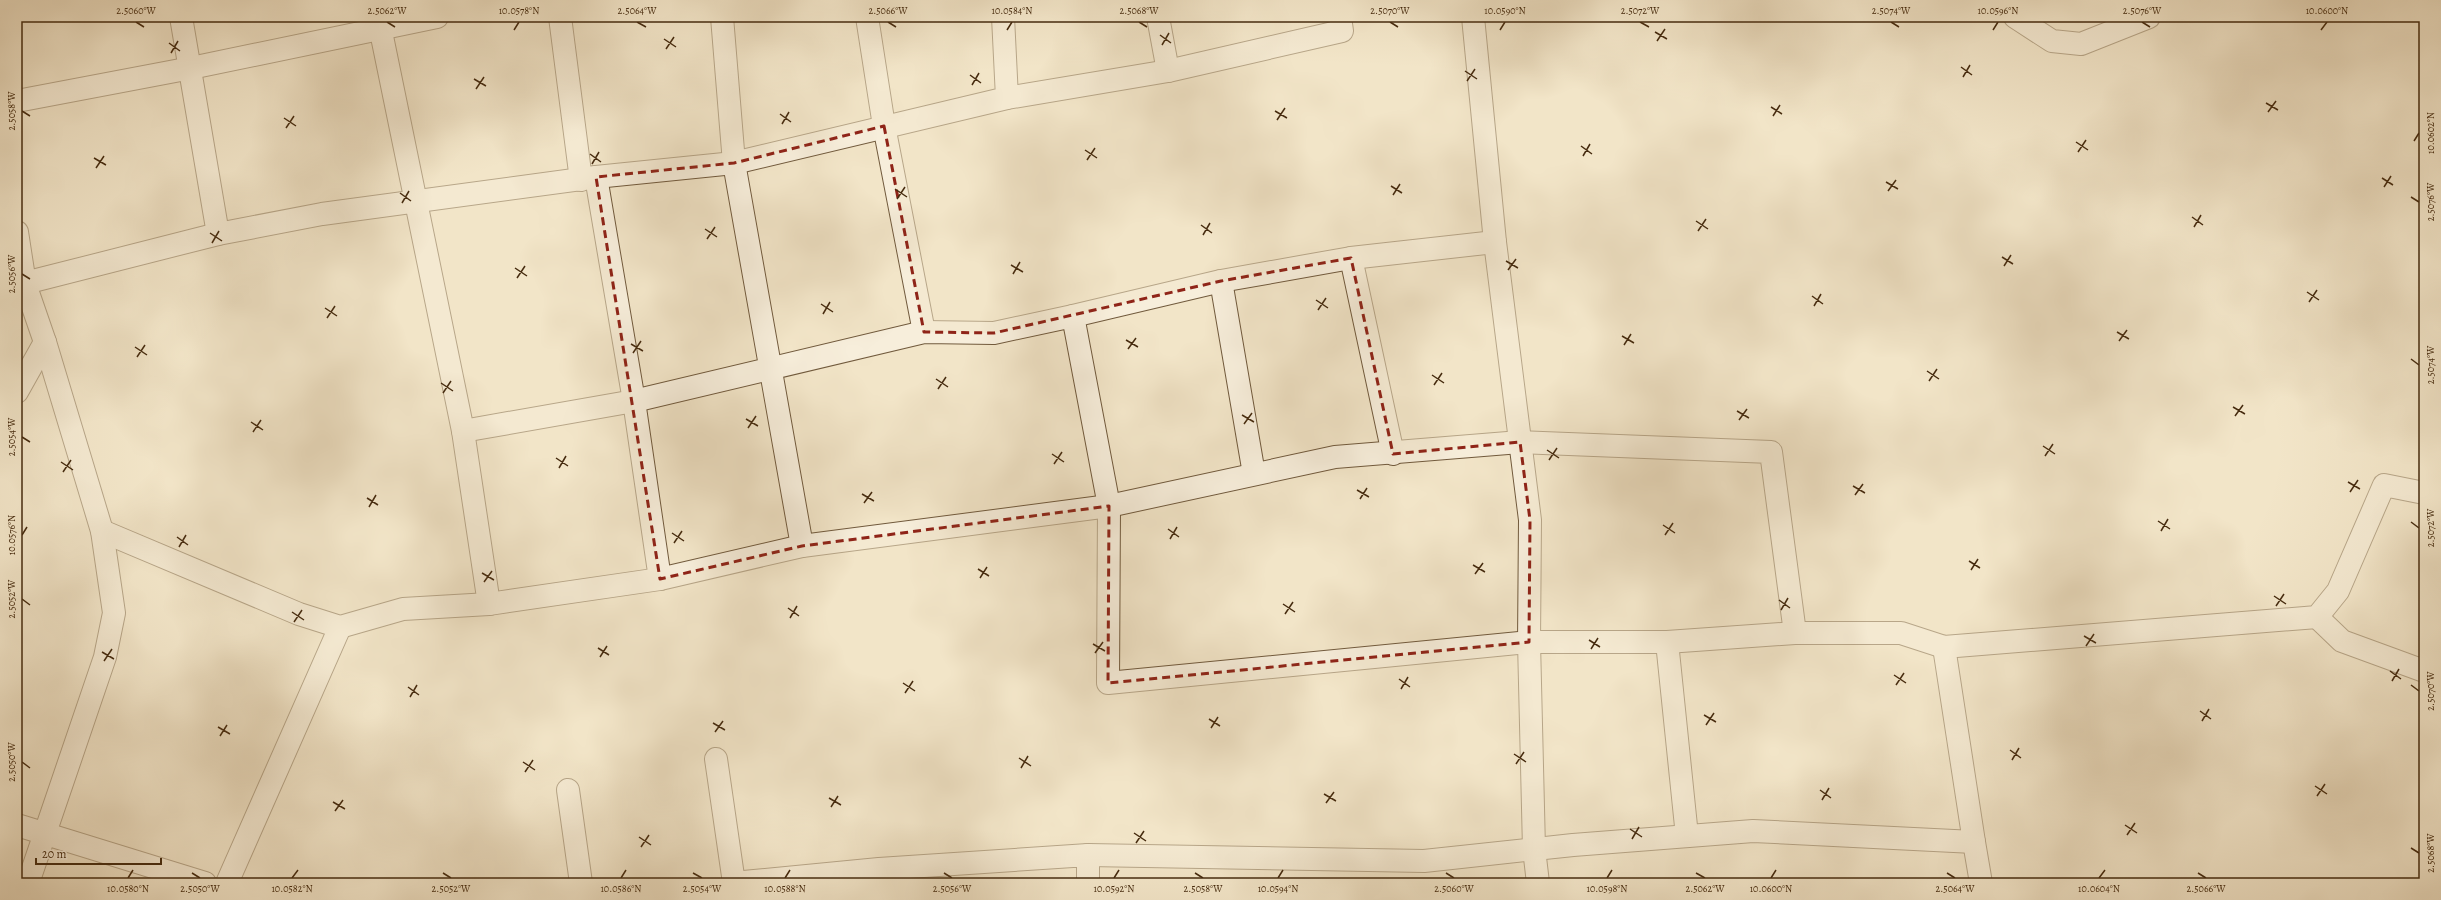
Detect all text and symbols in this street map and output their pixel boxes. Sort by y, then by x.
text: 2.5060°W [116,4,157,17]
text: 2.5062°W [367,4,407,17]
text: 10.0578°N [499,4,539,17]
text: 2.5064°W [618,4,657,17]
text: 2.5066°W [868,4,908,17]
text: 10.0584°N [991,4,1033,17]
text: 2.5068°W [1119,4,1159,17]
text: 2.5070°W [1370,4,1410,17]
text: 10.0590°N [1484,4,1526,17]
text: 2.5072°W [1621,4,1660,17]
text: 2.5074°W [1872,4,1911,17]
text: 10.0596°N [1978,4,2018,17]
text: 2.5076°W [2123,4,2162,17]
text: 10.0600°N [2306,4,2348,17]
text: 2.5058°W [5,91,18,130]
text: 10.0602°N [2424,112,2437,154]
text: 2.5076°W [2424,182,2437,221]
text: 2.5056°W [5,254,18,293]
text: 2.5074°W [2424,345,2437,384]
text: 2.5054°W [5,417,18,456]
text: 2.5072°W [2424,508,2437,547]
text: 10.0576°N [5,515,18,555]
text: 2.5052°W [5,579,18,618]
text: 2.5070°W [2424,671,2437,711]
text: 2.5050°W [5,742,18,782]
text: 2.5068°W [2424,833,2437,873]
scale bar [36,840,161,866]
text: 20 m [42,846,66,862]
text: 10.0580°N [107,882,149,895]
text: 2.5050°W [180,882,220,895]
text: 10.0582°N [271,882,313,895]
text: 2.5052°W [432,882,471,895]
text: 10.0586°N [600,882,642,895]
text: 2.5054°W [683,882,722,895]
text: 10.0588°N [764,882,806,895]
text: 2.5056°W [933,882,972,895]
text: 10.0592°N [1094,882,1134,895]
text: 2.5058°W [1184,882,1223,895]
text: 10.0594°N [1258,882,1298,895]
text: 2.5060°W [1434,882,1475,895]
text: 10.0598°N [1586,882,1628,895]
text: 2.5062°W [1685,882,1725,895]
text: 10.0600°N [1750,882,1792,895]
text: 2.5064°W [1936,882,1975,895]
text: 10.0604°N [2078,882,2120,895]
text: 2.5066°W [2186,882,2226,895]

